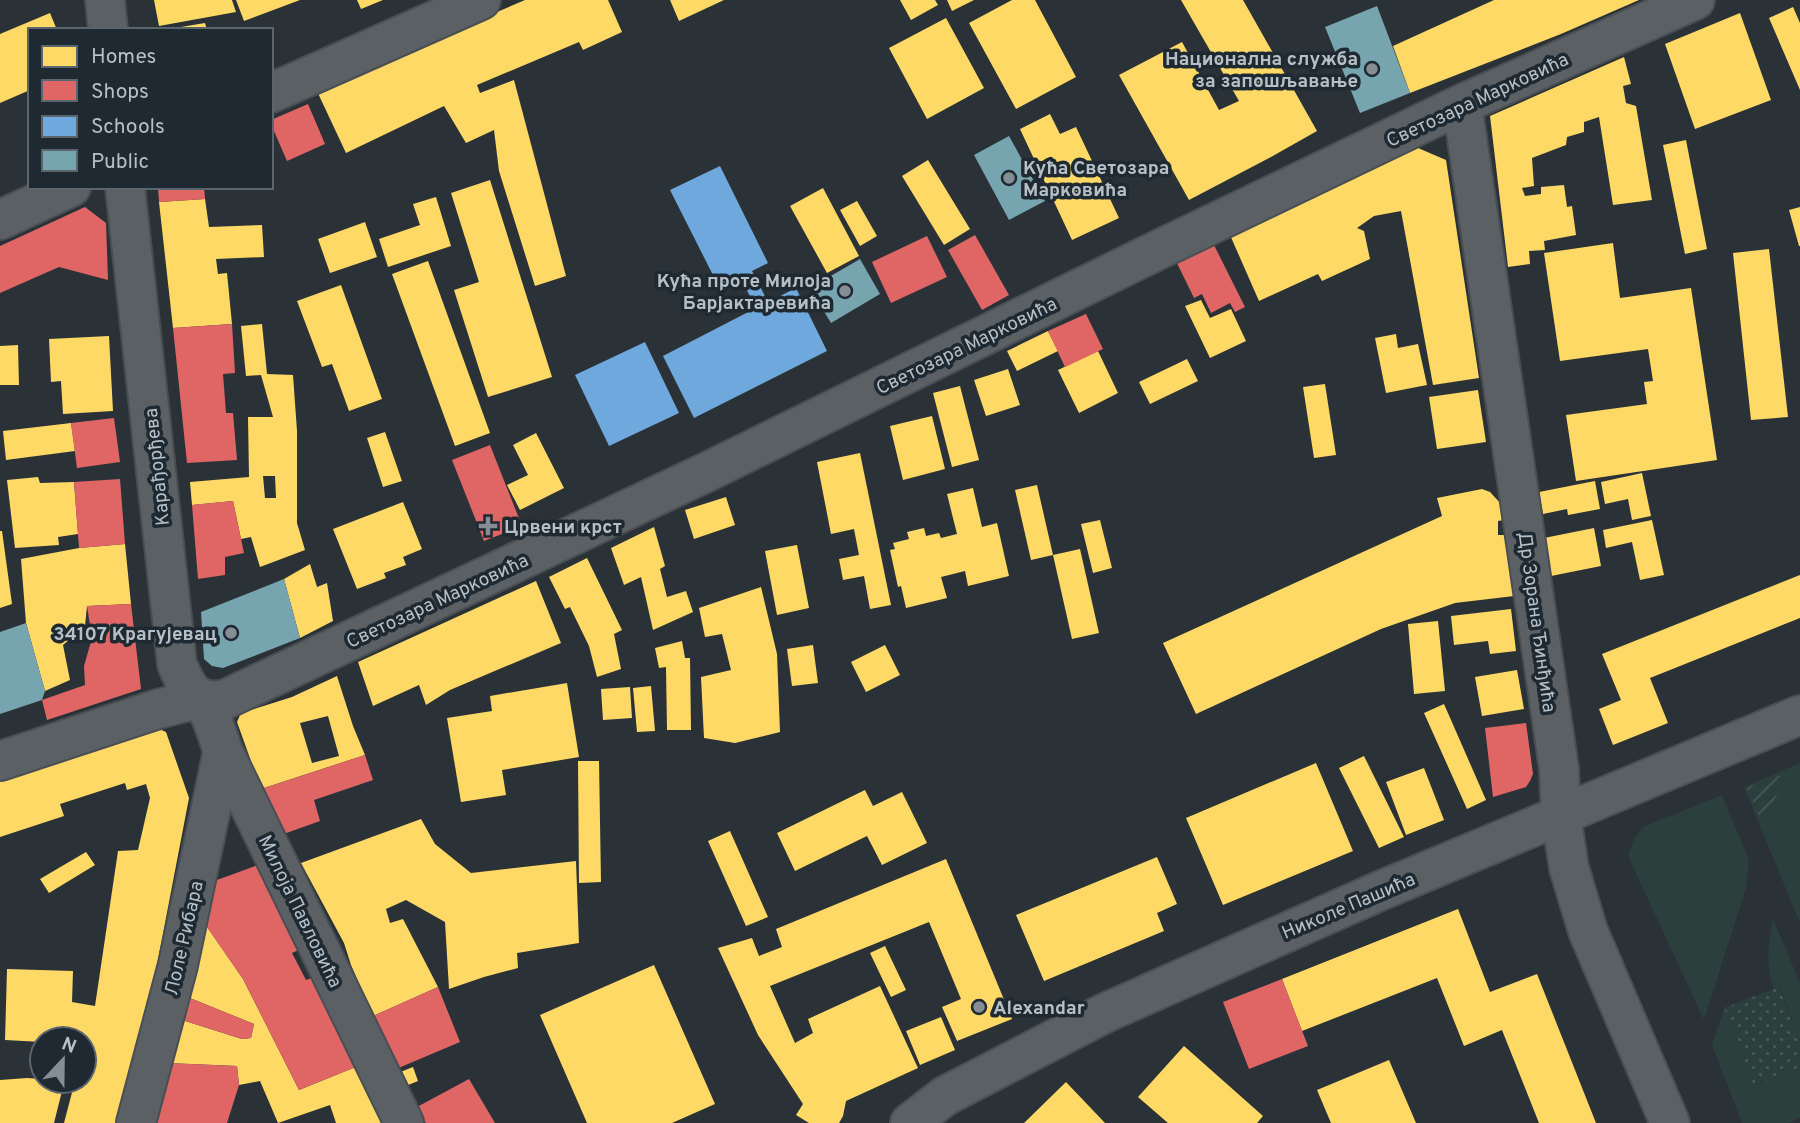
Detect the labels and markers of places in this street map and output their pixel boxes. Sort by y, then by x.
place label: Национална служба за запошљавање [1165,48,1358,94]
marker: Национална служба за запошљавање [1364,61,1380,77]
place label: Кућа Светозара Марковића [1023,157,1169,203]
marker: Кућа Светозара Марковића [1001,170,1017,186]
place label: Кућа проте Милоја Барјактаревића [657,270,831,316]
marker: Кућа проте Милоја Барјактаревића [837,283,853,299]
marker: Црвени крст [478,516,498,536]
place label: Црвени крст [504,516,622,540]
place label: 34107 Крагујевац [53,623,217,647]
marker: 34107 Крагујевац [223,625,239,641]
place label: Alexandar [993,997,1085,1021]
marker: Alexandar [971,999,987,1015]

